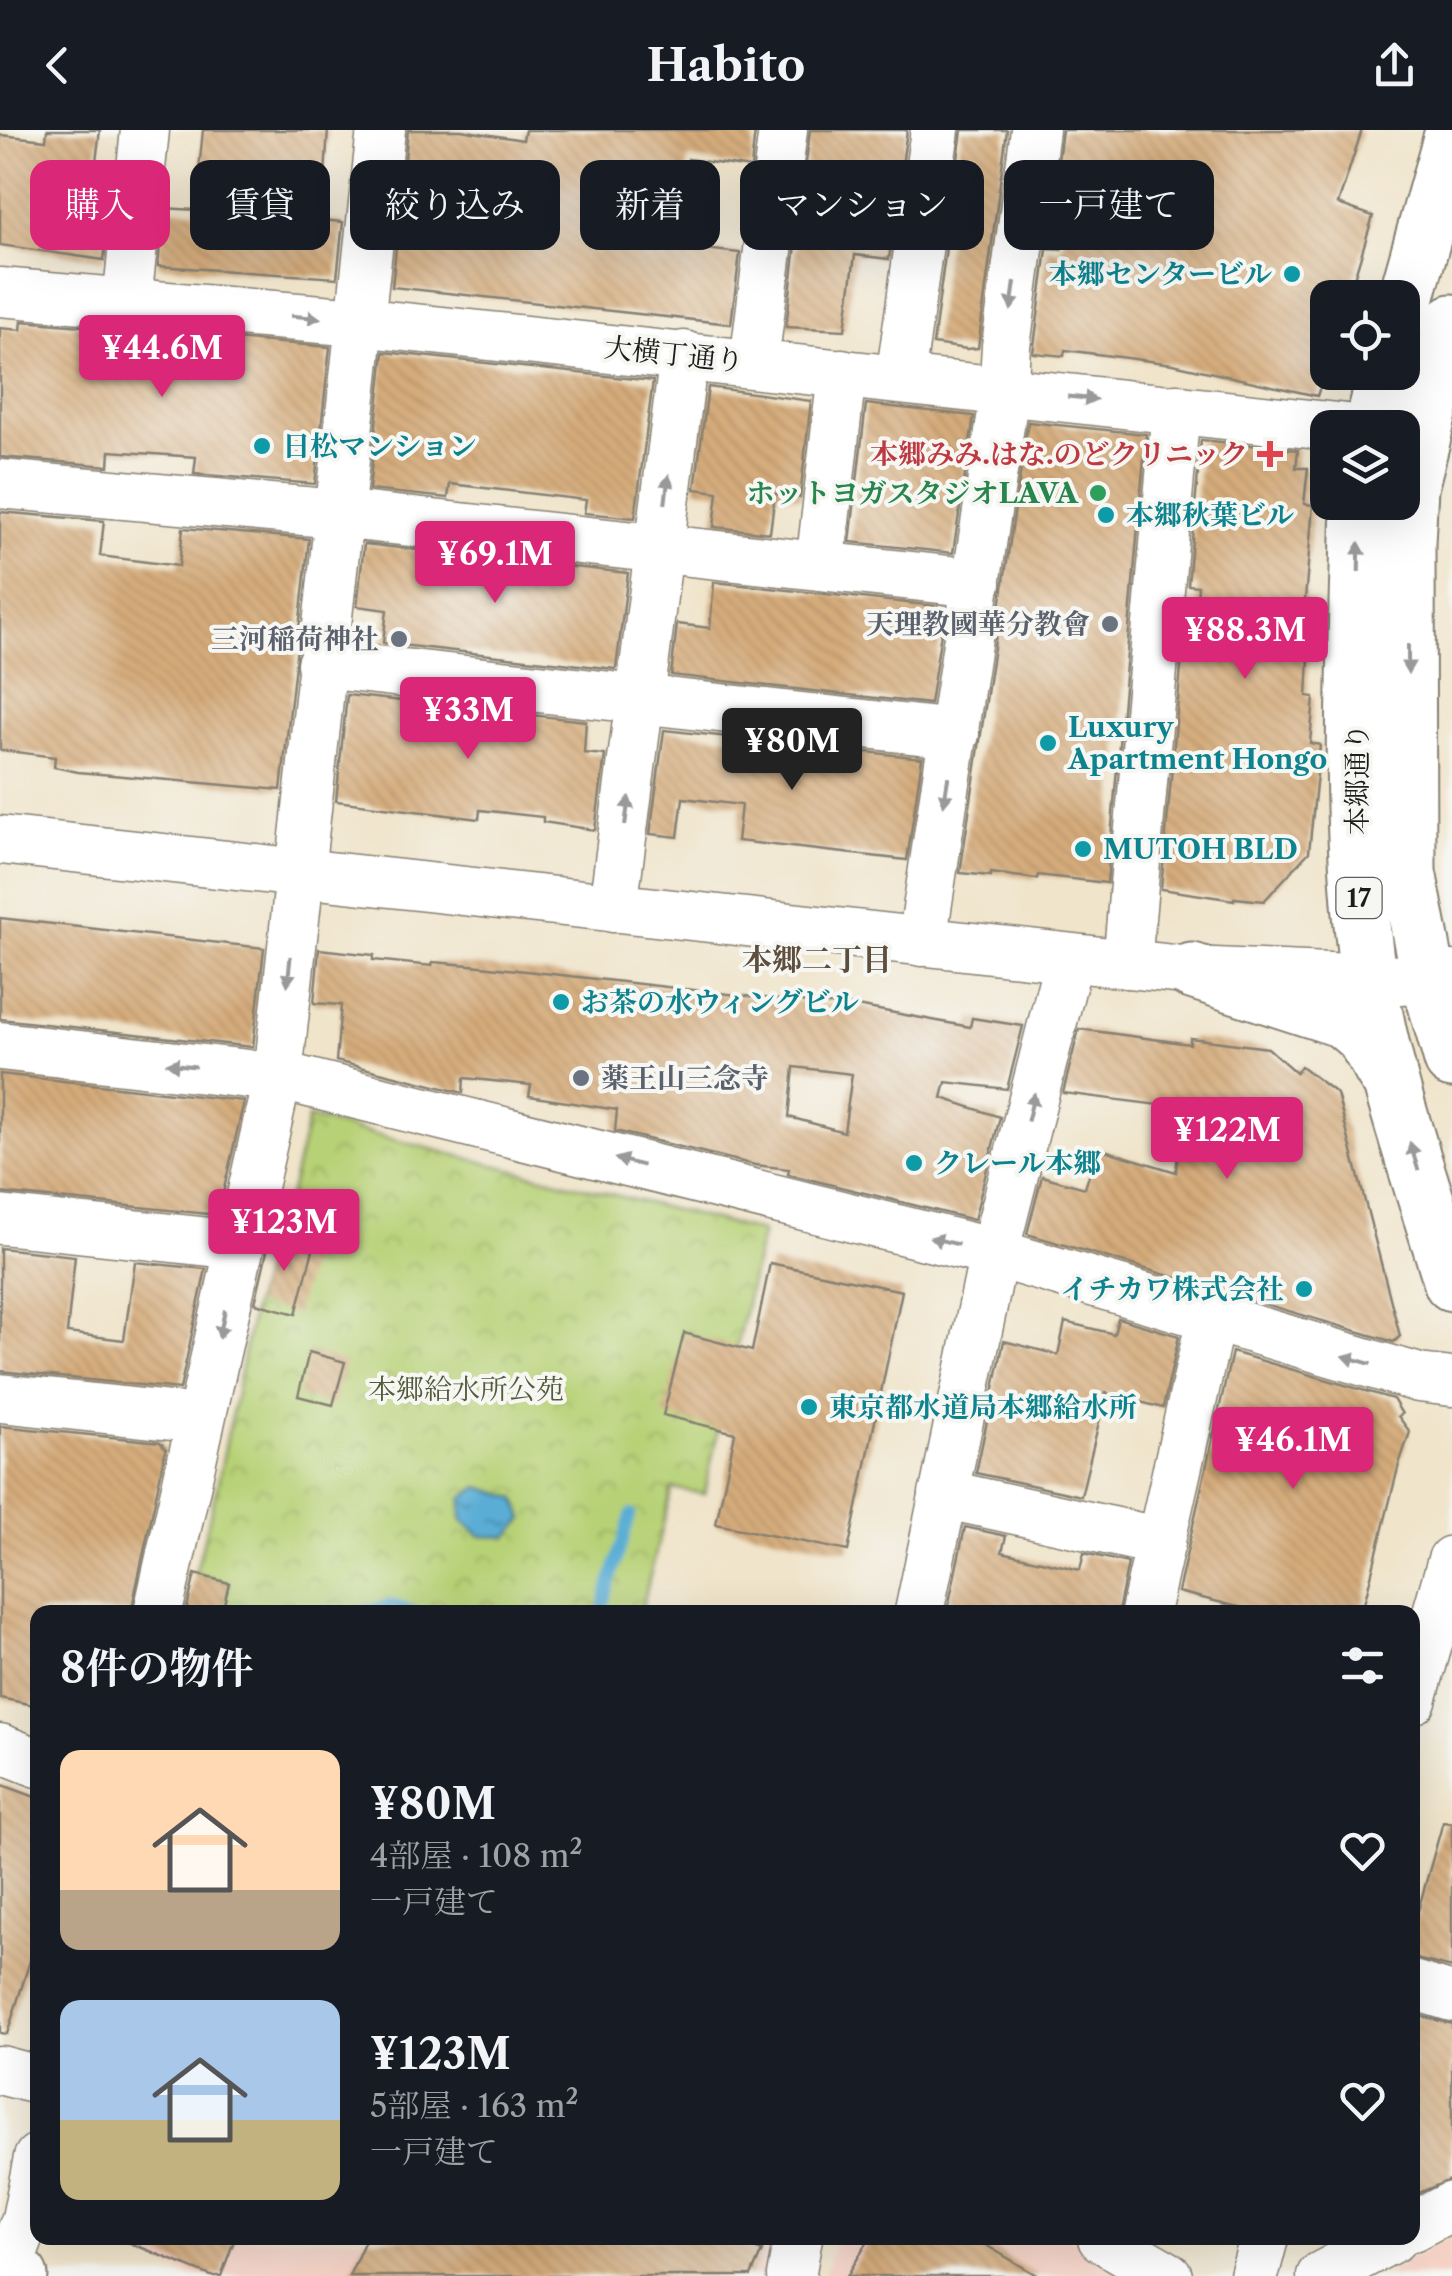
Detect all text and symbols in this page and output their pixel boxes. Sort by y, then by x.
text: Habito [647,37,805,93]
icon: back [30,38,85,93]
icon: share [1367,38,1422,93]
chip: 購入 [30,160,170,250]
chip: 賃貸 [190,160,330,250]
chip: 絞り込み [350,160,560,250]
chip: 新着 [580,160,720,250]
chip: マンション [740,160,984,250]
chip: 一戸建て [1004,160,1214,250]
place label: 本郷センタービル [1049,257,1272,291]
marker: 本郷センタービル [1281,263,1303,285]
map controls [1310,280,1420,520]
button: locate [1310,280,1420,390]
one-way arrow [1005,281,1021,312]
one-way arrow [291,310,323,326]
pin: ¥44.6M [81,315,243,400]
text: ¥44.6M [101,328,223,367]
street label: 大横丁通り [603,330,745,378]
one-way arrow [1067,391,1099,407]
button: layers [1310,410,1420,520]
place label: 日松マンション [282,429,477,463]
marker: 日松マンション [251,435,273,457]
place label: 本郷みみ.はな.のどクリニック [870,437,1248,471]
marker: 本郷みみ.はな.のどクリニック [1257,441,1283,467]
one-way arrow [660,472,676,504]
place label: ホットヨガスタジオLAVA [746,476,1079,510]
marker: ホットヨガスタジオLAVA [1087,482,1109,504]
place label: 本郷秋葉ビル [1126,498,1294,532]
marker: 本郷秋葉ビル [1095,504,1117,526]
pin: ¥69.1M [414,521,576,606]
text: ¥69.1M [437,534,553,573]
one-way arrow [1352,541,1368,573]
pin: ¥88.3M [1164,597,1326,682]
place label: 天理教國華分教會 [866,607,1090,641]
text: ¥88.3M [1184,610,1306,649]
marker: 天理教國華分教會 [1099,613,1121,635]
place label: 三河稲荷神社 [211,622,379,656]
marker: 三河稲荷神社 [388,628,410,650]
one-way arrow [1400,643,1416,675]
pin: ¥33M [409,677,527,762]
text: ¥33M [422,690,514,729]
pin: ¥80M [733,708,851,793]
place label: Luxury Apartment Hongo [1067,710,1327,776]
text: ¥80M [744,721,840,760]
street label: 本郷通り [1340,723,1374,835]
marker: Luxury Apartment Hongo [1037,732,1059,754]
one-way arrow [938,776,953,808]
one-way arrow [619,795,635,826]
place label: MUTOH BLD [1103,832,1298,866]
marker: MUTOH BLD [1072,838,1094,860]
road number: 17 [1336,878,1382,918]
district label: 本郷二丁目 [742,941,892,978]
one-way arrow [281,955,297,987]
place label: お茶の水ウィングビル [581,985,859,1019]
marker: お茶の水ウィングビル [550,991,572,1013]
one-way arrow [165,1057,196,1073]
place label: 薬王山三念寺 [601,1061,769,1095]
marker: 薬王山三念寺 [570,1067,592,1089]
one-way arrow [1024,1091,1040,1122]
pin: ¥122M [1157,1097,1297,1182]
text: ¥122M [1173,1110,1281,1149]
one-way arrow [1406,1140,1421,1171]
place label: クレール本郷 [934,1146,1101,1180]
marker: クレール本郷 [903,1152,925,1174]
one-way arrow [613,1154,644,1170]
pin: ¥123M [214,1189,354,1274]
text: ¥123M [230,1202,338,1241]
one-way arrow [928,1233,959,1248]
place label: イチカワ株式会社 [1061,1272,1284,1306]
marker: イチカワ株式会社 [1293,1278,1315,1300]
one-way arrow [213,1309,229,1340]
one-way arrow [1342,1352,1372,1367]
park label: 本郷給水所公苑 [368,1372,564,1406]
place label: 東京都水道局本郷給水所 [829,1390,1137,1424]
marker: 東京都水道局本郷給水所 [798,1396,820,1418]
pin: ¥46.1M [1212,1407,1374,1492]
text: ¥46.1M [1234,1420,1352,1459]
icon: filters [1335,1638,1390,1693]
text: 8件の物件 [60,1642,254,1694]
text: ¥80M [370,1778,496,1830]
icon: home [140,1790,260,1910]
icon: heart [1335,1823,1390,1878]
text: 4部屋 · 108 m² [370,1836,583,1875]
text: 一戸建て [370,1882,498,1921]
text: ¥123M [370,2028,511,2080]
icon: home [140,2040,260,2160]
icon: heart [1335,2073,1390,2128]
text: 5部屋 · 163 m² [370,2086,579,2125]
text: 一戸建て [370,2132,498,2171]

